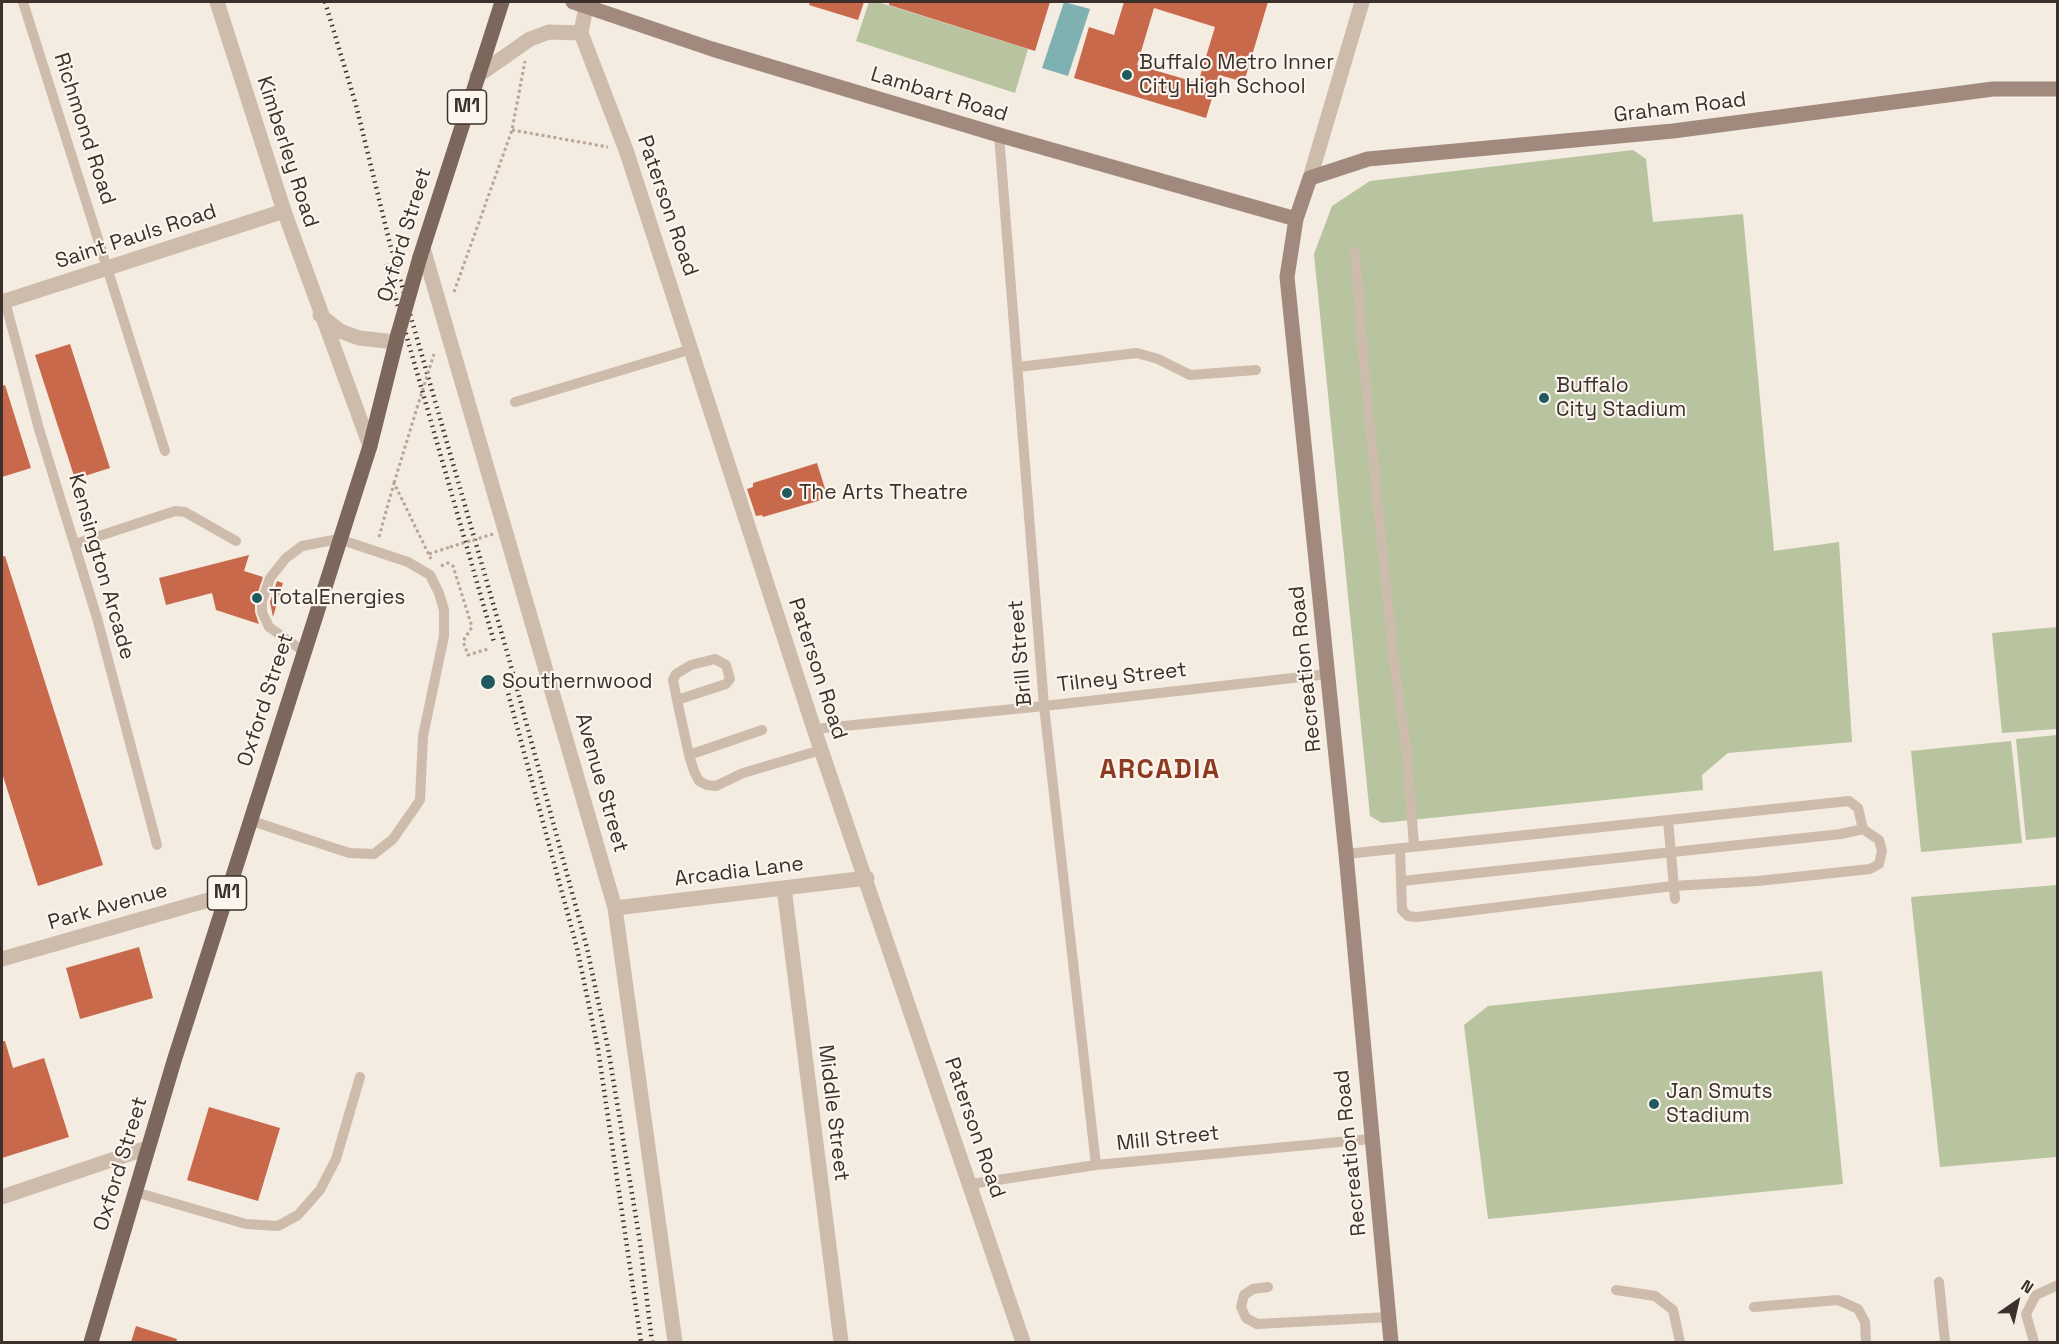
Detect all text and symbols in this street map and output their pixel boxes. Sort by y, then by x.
street label: Richmond Road [48,50,120,208]
place label: Buffalo Metro Inner City High School [1139,50,1334,100]
street label: Lambart Road [868,62,1010,128]
marker: Buffalo Metro Inner City High School [1120,68,1134,82]
street label: Kimberley Road [251,73,323,231]
street label: Graham Road [1612,87,1748,129]
road number: M1 [448,90,486,124]
street label: Paterson Road [631,132,703,280]
street label: Oxford Street [373,165,437,305]
street label: Saint Pauls Road [52,199,220,275]
place label: Buffalo City Stadium [1556,373,1686,423]
marker: Buffalo City Stadium [1537,391,1551,405]
street label: Kensington Arcade [62,471,140,663]
place label: The Arts Theatre [799,480,968,506]
marker: The Arts Theatre [780,486,794,500]
place label: TotalEnergies [269,585,405,611]
street label: Recreation Road [1285,585,1327,753]
marker: TotalEnergies [250,591,264,605]
street label: Paterson Road [782,595,852,743]
street label: Brill Street [1004,599,1038,707]
street label: Oxford Street [233,630,299,770]
street label: Tilney Street [1056,658,1188,698]
place label: Southernwood [502,669,652,695]
marker: Southernwood [479,673,497,691]
street label: Avenue Street [569,710,633,856]
district label: ARCADIA [1099,755,1221,787]
street label: Arcadia Lane [673,852,805,892]
road number: M1 [208,876,246,910]
street label: Park Avenue [45,878,171,936]
street label: Middle Street [812,1043,854,1183]
street label: Paterson Road [938,1054,1010,1202]
street label: Recreation Road [1330,1069,1372,1237]
place label: Jan Smuts Stadium [1666,1079,1773,1129]
street label: Oxford Street [89,1094,153,1234]
marker: Jan Smuts Stadium [1647,1097,1661,1111]
street label: Mill Street [1115,1121,1221,1157]
north arrow [1987,1272,2047,1332]
text: N [2017,1275,2038,1298]

